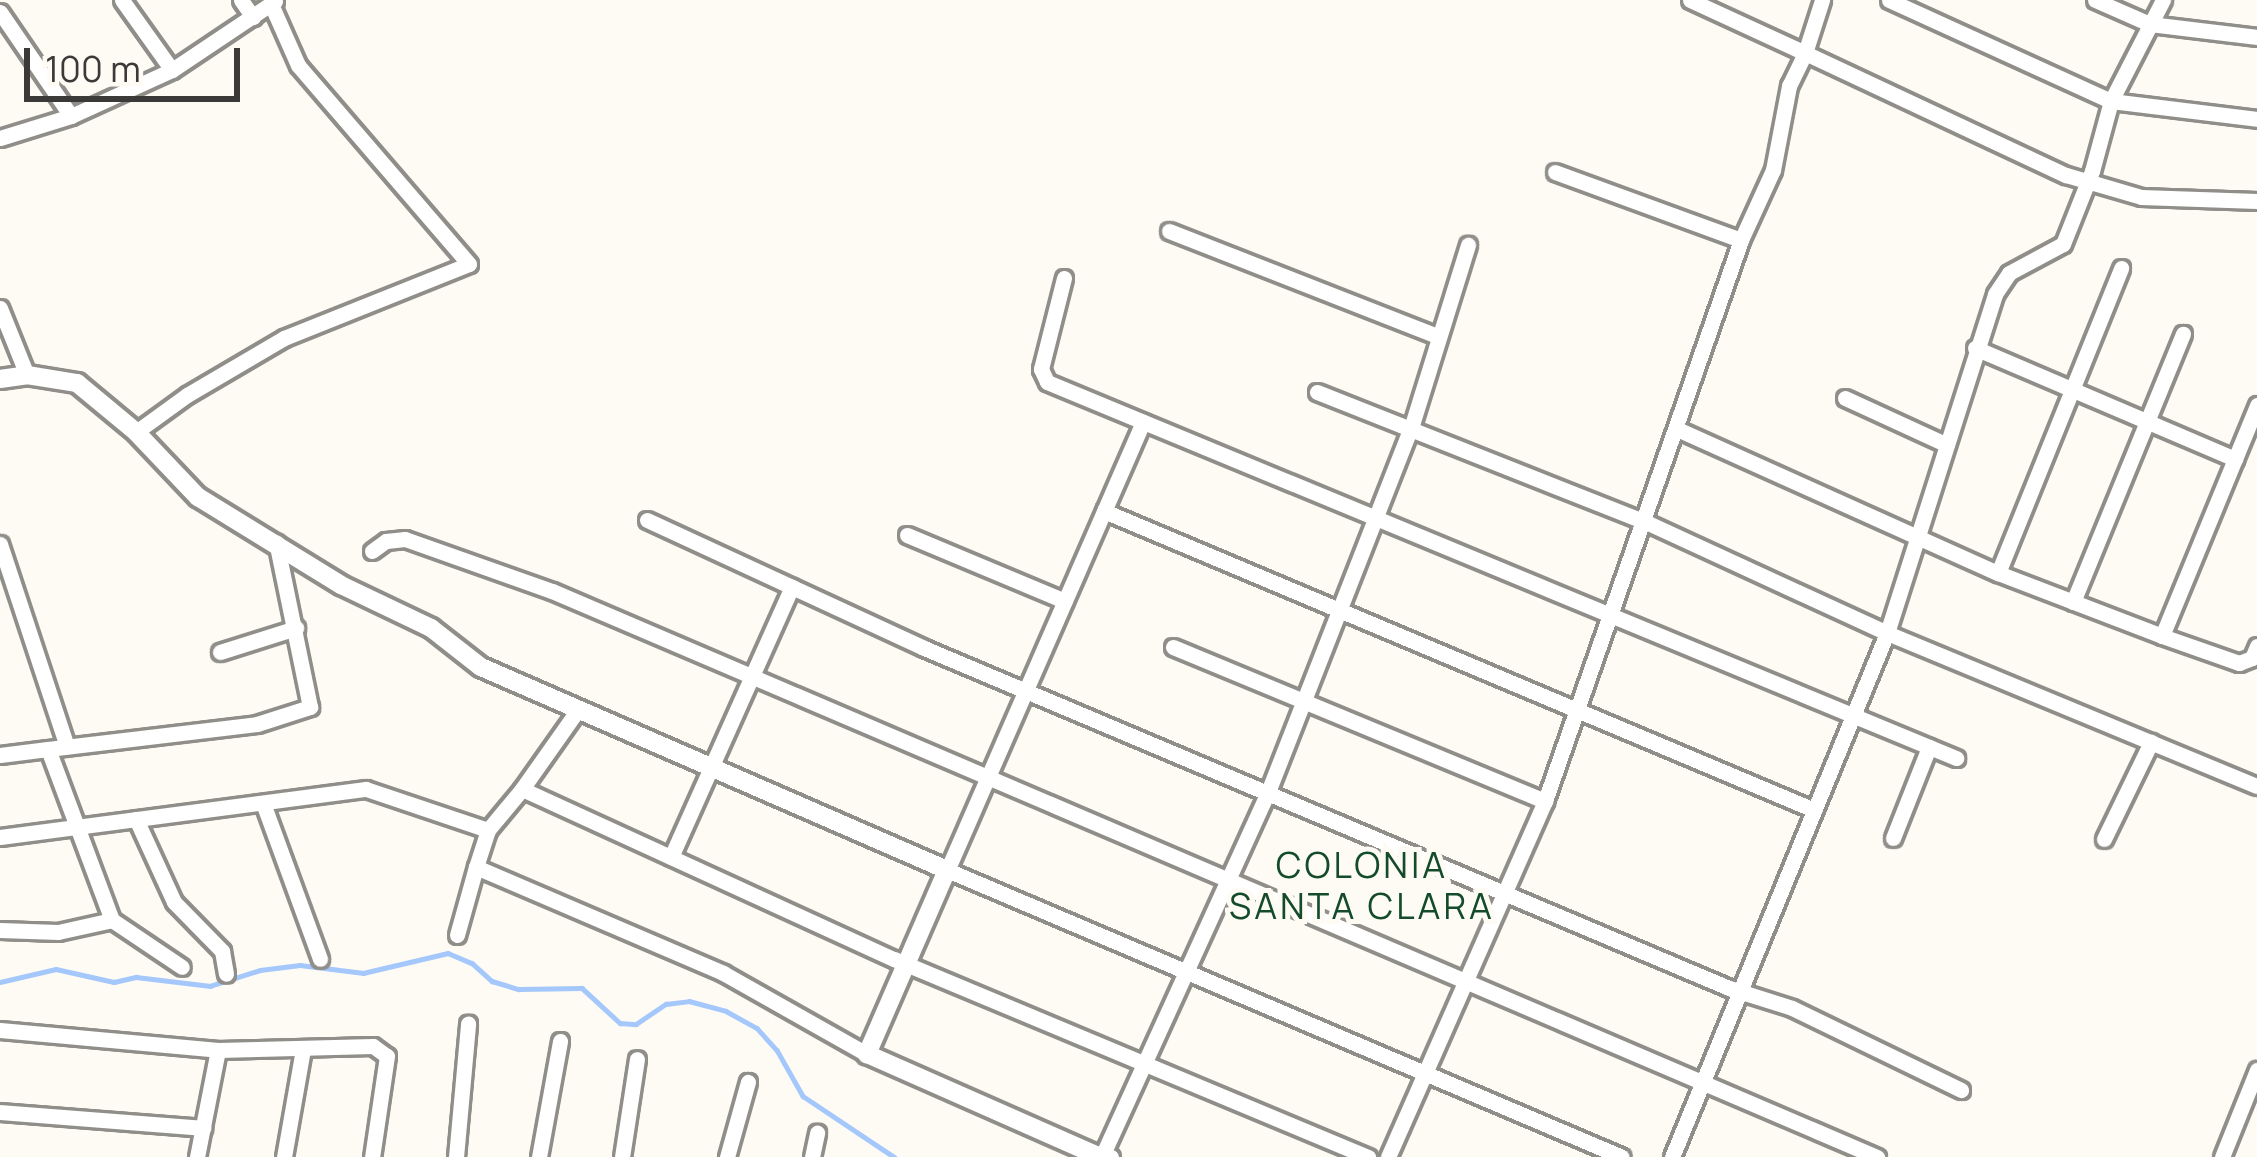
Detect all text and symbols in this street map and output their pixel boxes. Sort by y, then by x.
scale bar [30,24,246,98]
text: 100 m [45,44,141,93]
district label: COLONIA SANTA CLARA [1229,842,1495,927]

